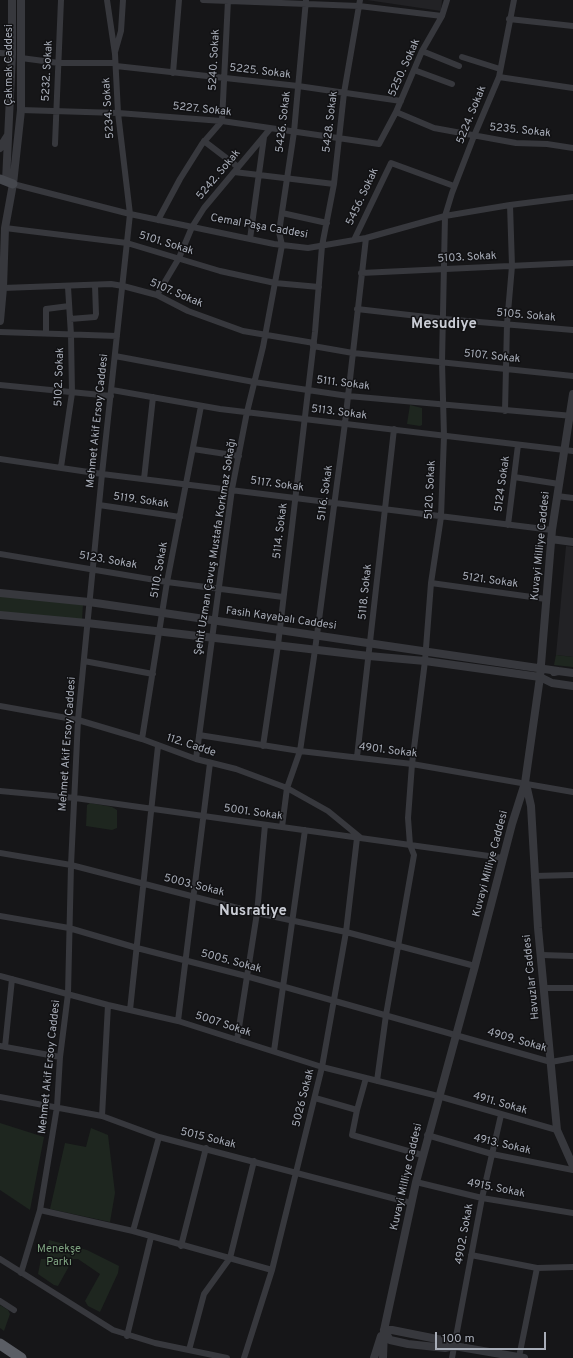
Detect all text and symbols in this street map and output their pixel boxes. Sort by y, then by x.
street label: Çakmak Caddesi [3,24,17,106]
street label: 5240. Sokak [207,29,223,91]
street label: 5250. Sokak [386,37,424,99]
street label: 5232. Sokak [40,40,56,102]
street label: 5225. Sokak [228,62,292,82]
street label: 5234. Sokak [100,77,118,139]
street label: 5224. Sokak [454,84,490,146]
street label: 5426. Sokak [274,90,294,154]
street label: 5428. Sokak [321,90,341,154]
street label: 5227. Sokak [172,100,232,120]
street label: 5235. Sokak [489,121,551,141]
street label: 5242. Sokak [194,147,244,203]
street label: 5456. Sokak [344,166,382,228]
street label: Cemal Paşa Caddesi [209,212,309,242]
street label: 5101. Sokak [137,229,195,259]
street label: 5103. Sokak [437,250,497,266]
street label: 5107. Sokak [147,277,205,311]
street label: 5105. Sokak [496,307,556,325]
district label: Mesudiye [411,316,477,334]
street label: 5102. Sokak [52,347,68,407]
street label: 5107. Sokak [463,347,521,367]
street label: Mehmet Akif Ersoy Caddesi [84,353,112,489]
street label: 5111. Sokak [315,374,371,394]
street label: 5113. Sokak [310,403,368,423]
street label: Şehit Uzman Çavuş Mustafa Korkmaz Sokağı [192,438,240,656]
street label: 5124 Sokak [493,455,513,513]
street label: 5120. Sokak [423,460,439,520]
street label: 5116. Sokak [316,464,336,522]
street label: 5117. Sokak [249,475,305,495]
street label: 5119. Sokak [112,491,170,511]
street label: Kuvayi Milliye Caddesi [529,491,553,601]
street label: 5114. Sokak [271,502,291,560]
street label: 5110. Sokak [149,541,171,599]
street label: 5123. Sokak [78,549,138,573]
street label: 5118. Sokak [356,563,376,621]
street label: 5121. Sokak [461,571,519,591]
street label: Fasih Kayabalı Caddesi [225,605,337,633]
street label: Mehmet Akif Ersoy Caddesi [57,676,79,812]
street label: 112. Cadde [165,732,217,760]
street label: 4901. Sokak [358,741,418,761]
street label: 5001. Sokak [223,802,283,824]
street label: Kuvayi Milliye Caddesi [470,809,512,919]
street label: 5003. Sokak [162,872,226,900]
district label: Nusratiye [219,903,287,921]
street label: Havuzlar Caddesi [521,934,543,1020]
street label: 5005. Sokak [199,948,263,976]
street label: Mehmet Akif Ersoy Caddesi [36,999,64,1135]
street label: 5007 Sokak [193,1010,253,1040]
street label: 4909. Sokak [486,1026,548,1056]
street label: 5026 Sokak [290,1068,318,1128]
street label: 4911. Sokak [471,1090,529,1118]
street label: Kuvayi Milliye Caddesi [388,1122,426,1232]
street label: 5015 Sokak [179,1126,237,1152]
street label: 4913. Sokak [472,1132,532,1158]
street label: 4915. Sokak [466,1177,526,1201]
street label: 4902. Sokak [453,1202,477,1266]
park label: Menekşe Parkı [37,1243,81,1269]
scale bar [437,1324,548,1350]
text: 100 m [442,1331,475,1347]

